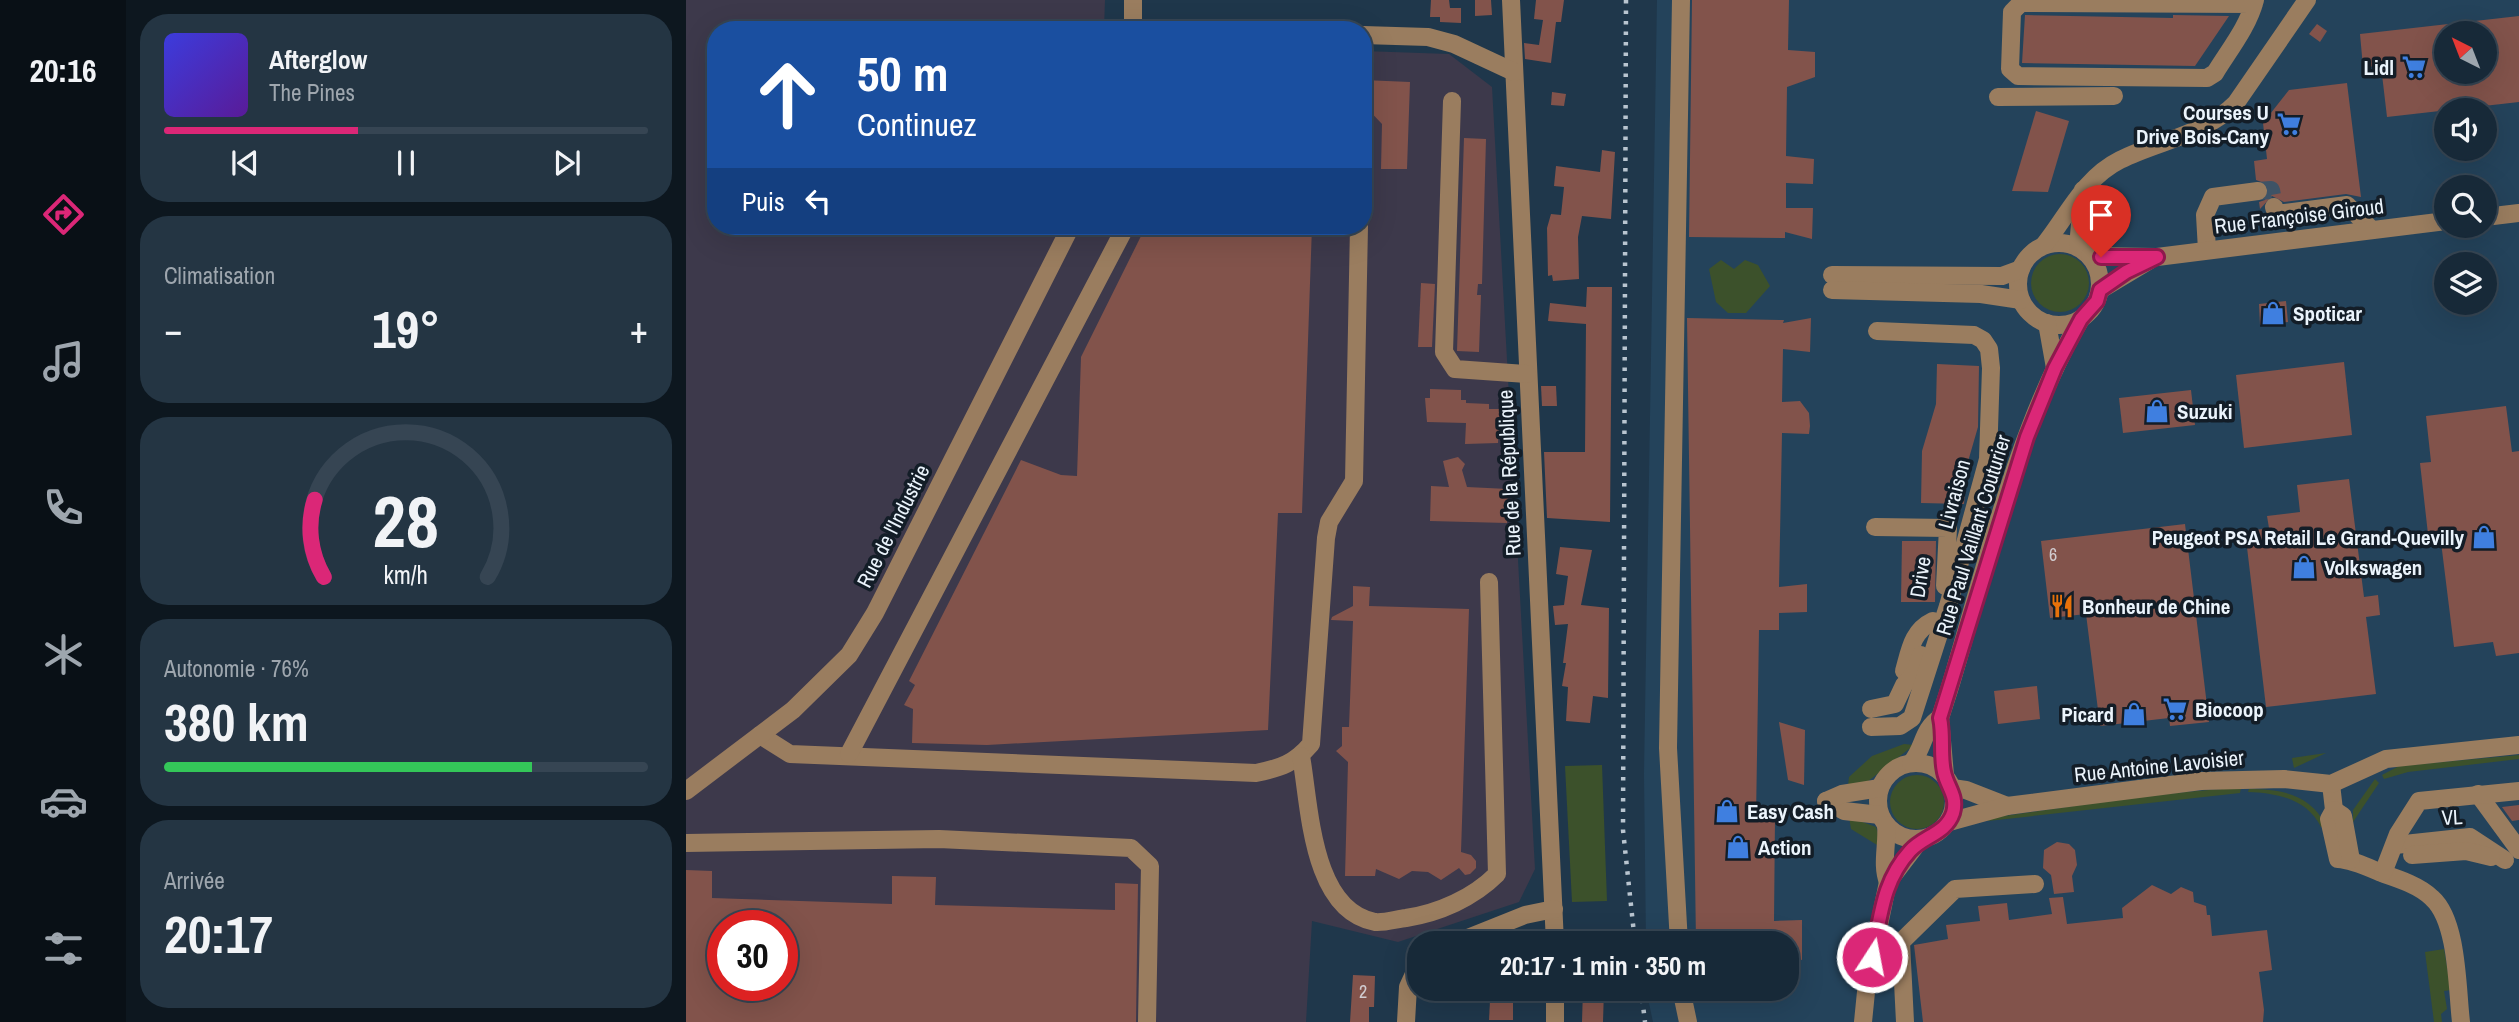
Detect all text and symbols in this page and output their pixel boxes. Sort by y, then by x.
north arrow [2434,21,2497,84]
map controls [2434,21,2497,315]
text: 50 m [857,40,949,106]
text: Afterglow [269,42,367,77]
text: 20:16 [29,49,97,92]
icon: ahead [742,49,833,140]
place label: Lidl [2363,53,2394,82]
supermarket icon: Lidl [2400,53,2428,81]
text: The Pines [269,77,355,108]
place label: Courses U Drive Bois-Cany [2136,98,2269,151]
button: sound [2434,98,2497,161]
text: Continuez [857,103,977,146]
supermarket icon: Courses U Drive Bois-Cany [2275,110,2303,138]
icon: previous [226,144,264,182]
icon: pause [387,144,425,182]
icon: next [548,144,586,182]
button: search [2434,175,2497,238]
icon: left [799,182,837,220]
text: Puis [742,184,785,219]
pin [2071,185,2131,257]
icon: directions [39,190,88,239]
street label: Rue Françoise Giroud [2213,191,2385,241]
icon: arrive [2082,196,2120,234]
button: layers [2434,252,2497,315]
text: Climatisation [164,260,275,291]
text: 19° [372,294,440,364]
shop icon: Spoticar [2259,299,2287,327]
place label: Spoticar [2293,299,2362,328]
text: − [164,304,182,355]
text: + [630,304,648,355]
icon: music [39,337,88,386]
street label: Rue de la République [1490,389,1528,557]
shop icon: Suzuki [2143,397,2171,425]
place label: Suzuki [2177,397,2233,426]
street label: Rue Paul Vaillant Couturier [1929,431,2017,639]
street label: Livraison [1931,456,1977,532]
street label: Rue de l'Industrie [850,460,936,592]
text: 28 [373,472,439,570]
icon: phone [39,483,88,532]
place label: Peugeot PSA Retail Le Grand-Quevilly [2152,523,2464,552]
shop icon: Peugeot PSA Retail Le Grand-Quevilly [2470,523,2498,551]
house number: 6 [2049,542,2057,567]
shop icon: Volkswagen [2290,553,2318,581]
place label: Volkswagen [2324,553,2422,582]
street label: Drive [1902,554,1938,600]
text: km/h [384,558,428,592]
restaurant icon: Bonheur de Chine [2048,592,2076,620]
place label: Bonheur de Chine [2082,592,2230,621]
icon: climate [39,630,88,679]
text: Autonomie · 76% [164,653,309,684]
text: 380 km [164,687,309,757]
supermarket icon: Biocoop [2161,695,2189,723]
place label: Biocoop [2195,695,2264,724]
place label: Picard [2061,700,2114,729]
shop icon: Picard [2120,700,2148,728]
street label: Rue Antoine Lavoisier [2073,743,2246,789]
icon: car [39,777,88,826]
shop icon: Easy Cash [1713,797,1741,825]
place label: Easy Cash [1747,797,1834,826]
street label: VL [2441,802,2464,832]
shop icon: Action [1724,833,1752,861]
place label: Action [1758,833,1812,862]
text: Arrivée [164,865,225,896]
text: 20:17 [164,899,273,969]
speed limit sign: 30 [707,910,798,1001]
position arrow [1835,920,1909,994]
icon: filters [39,924,88,973]
text: 20:17 · 1 min · 350 m [1500,948,1706,983]
house number: 2 [1359,979,1367,1004]

